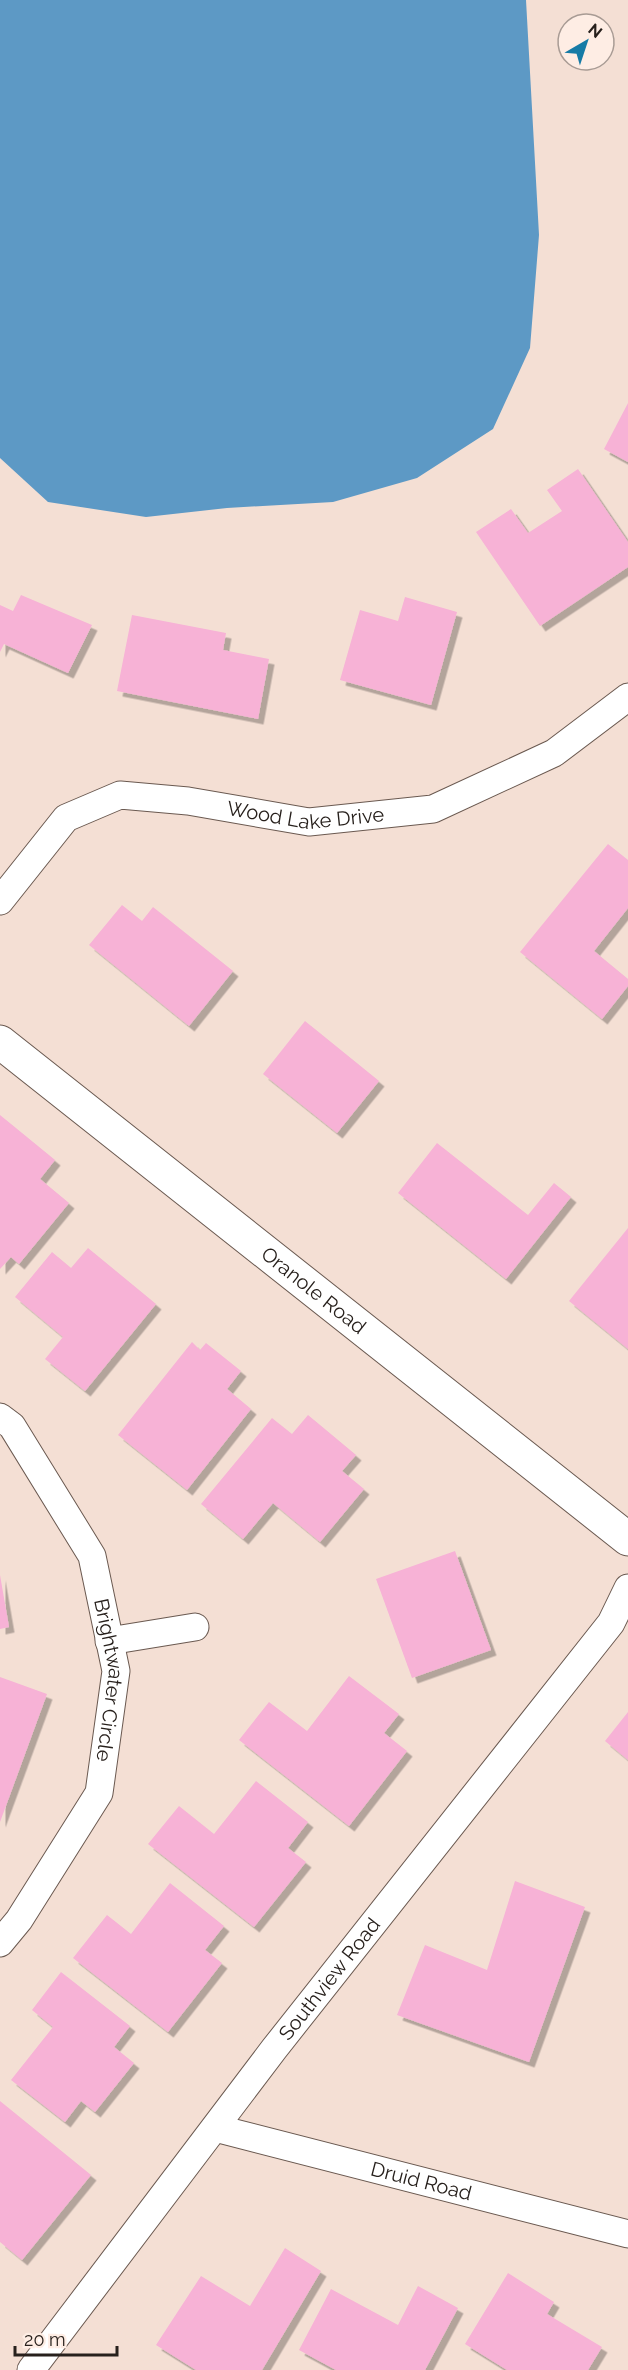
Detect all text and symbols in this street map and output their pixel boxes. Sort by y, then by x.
north arrow [556,12,616,72]
text: N [584,20,606,42]
street label: Wood Lake Drive [225,796,385,834]
street label: Oranole Road [257,1241,371,1339]
street label: Brightwater Circle [89,1596,128,1763]
street label: Southview Road [274,1913,385,2045]
street label: Druid Road [368,2157,474,2205]
scale bar [15,2319,117,2357]
text: 20 m [24,2329,66,2350]

